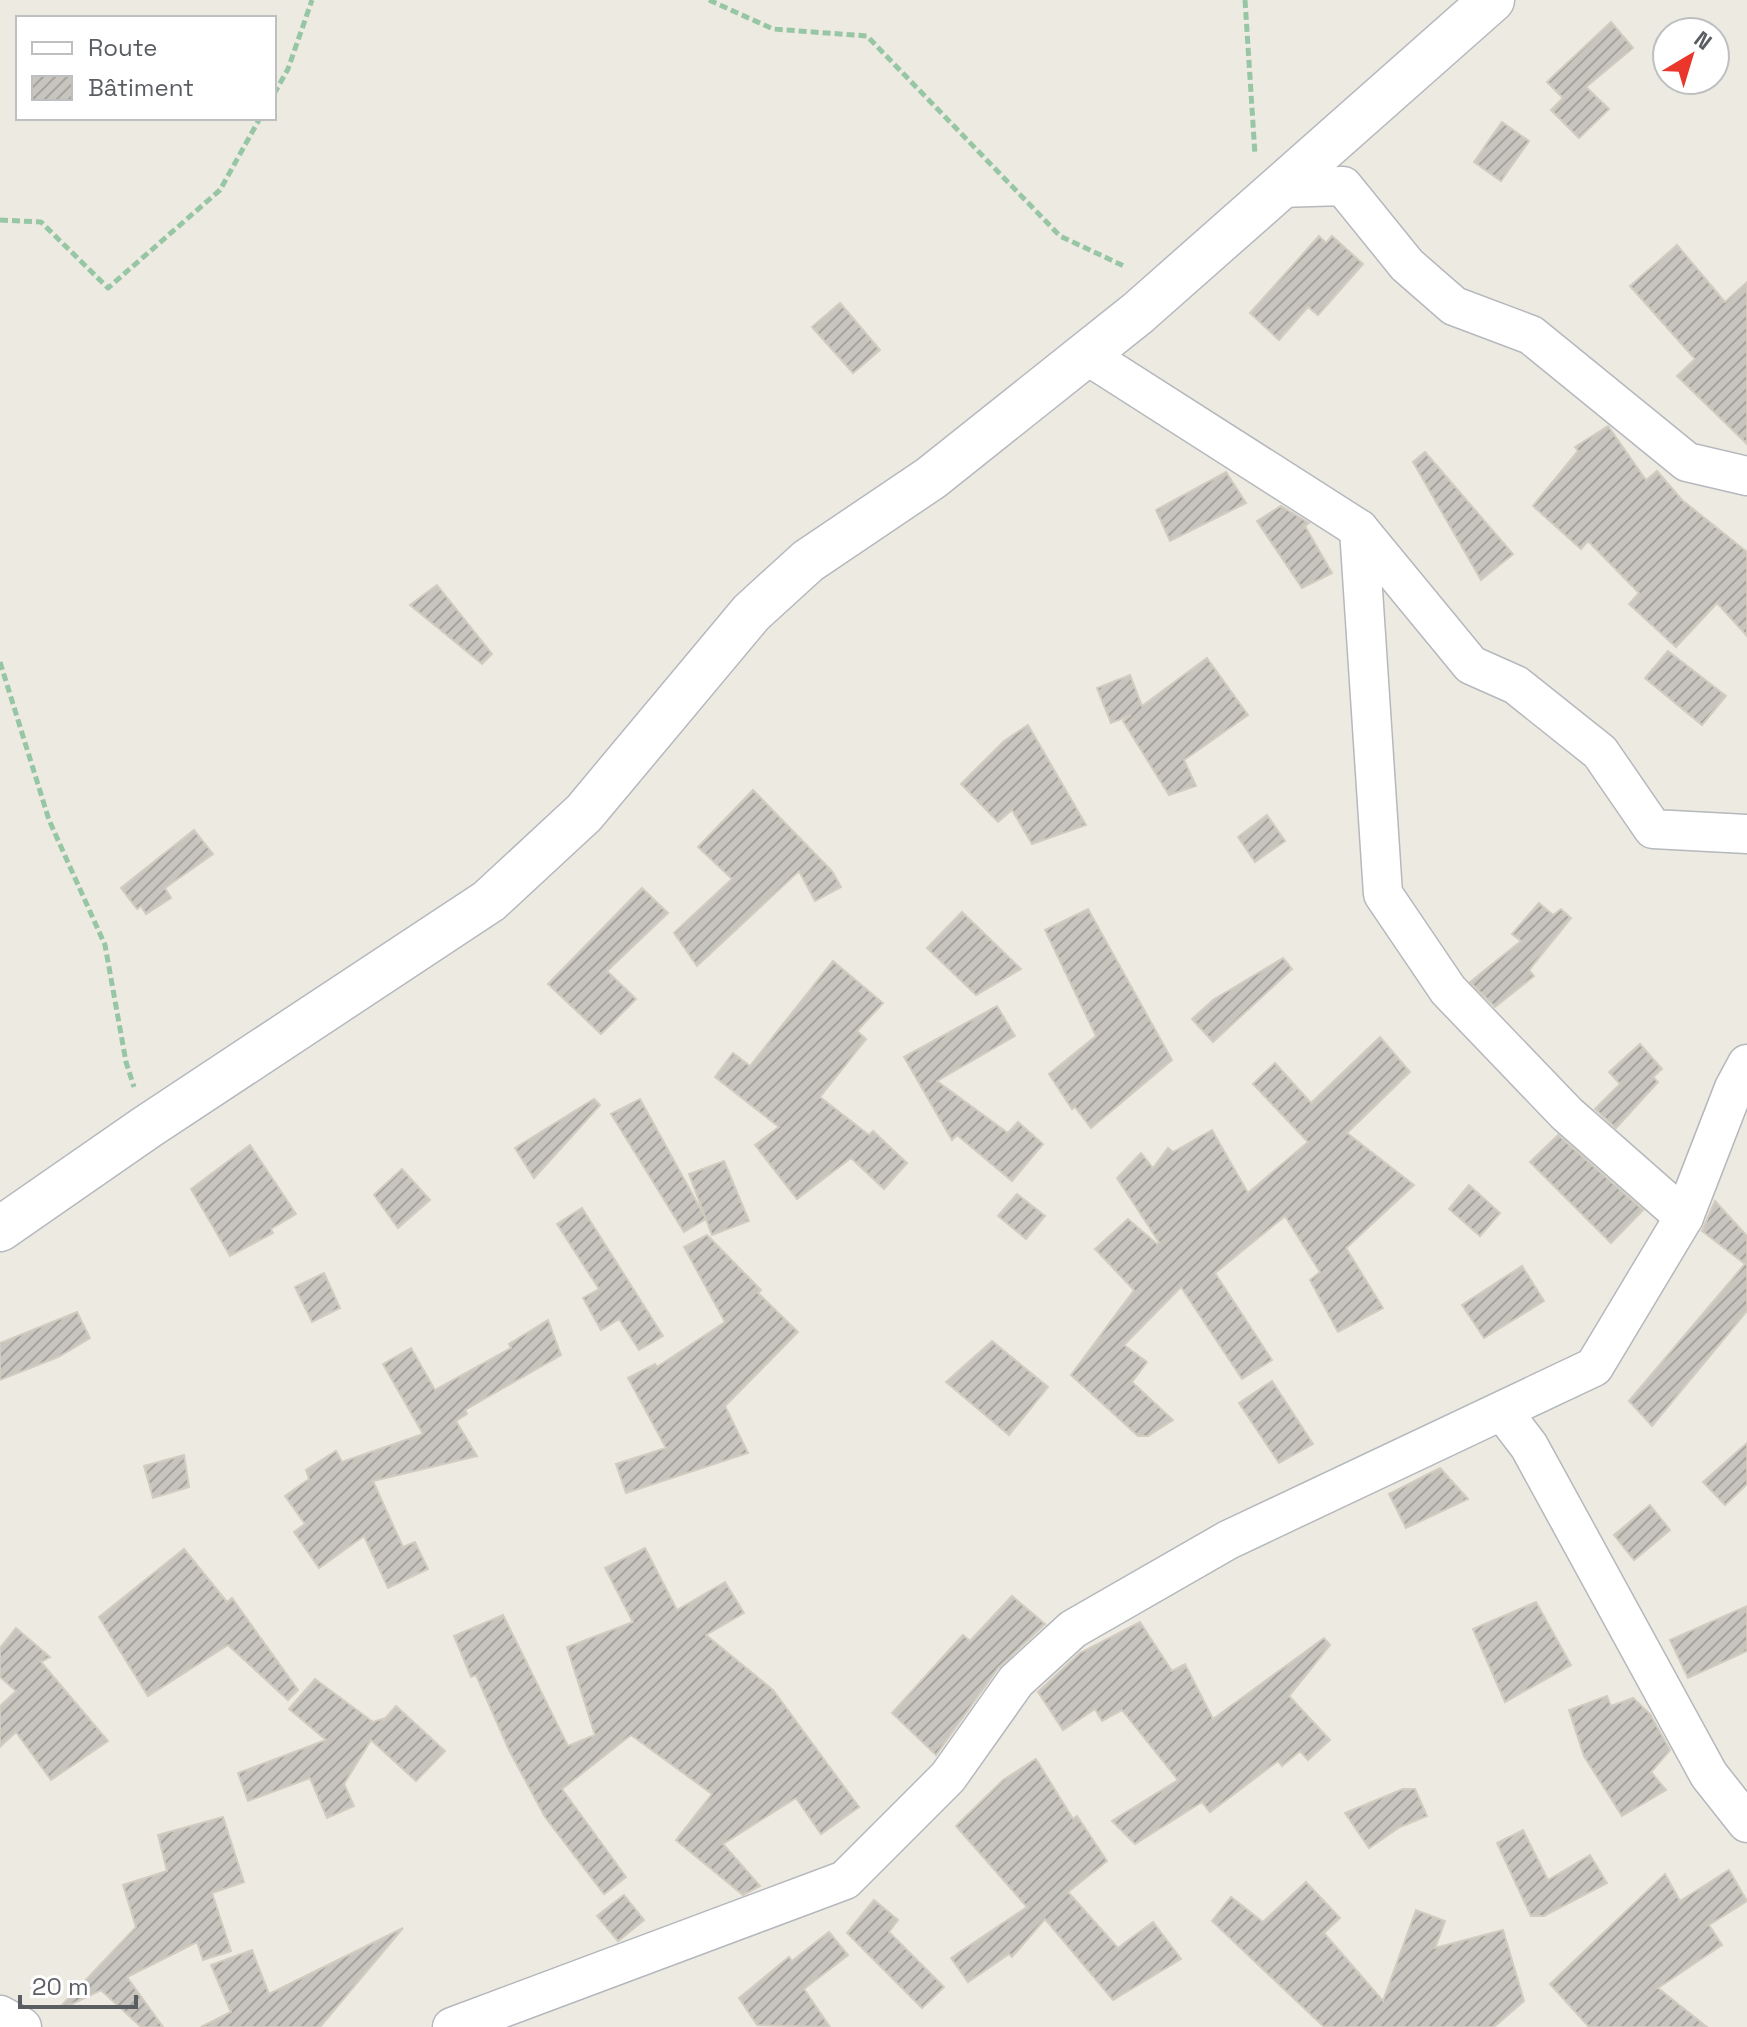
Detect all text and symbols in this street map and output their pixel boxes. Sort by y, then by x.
legend [16,16,276,120]
north arrow [1651,16,1731,96]
text: N [1689,25,1718,56]
text: Route [88,32,157,63]
text: Bâtiment [88,72,194,103]
scale bar [20,1959,136,2009]
text: 20 m [32,1971,89,2002]

